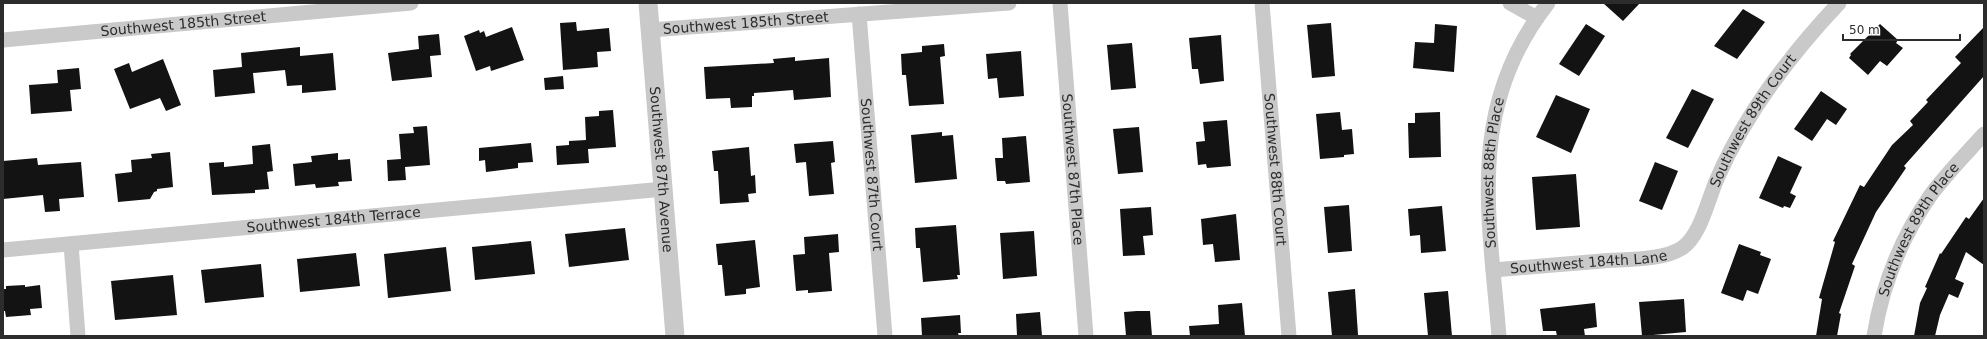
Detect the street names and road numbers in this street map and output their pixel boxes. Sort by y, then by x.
street label: Southwest 185th Street [100,8,267,39]
street label: Southwest 185th Street [662,9,830,37]
street label: Southwest 89th Court [1706,51,1799,189]
street label: Southwest 87th Avenue [647,86,676,253]
street label: Southwest 88th Court [1261,92,1290,247]
street label: Southwest 87th Place [1059,93,1087,246]
street label: Southwest 88th Place [1480,95,1507,249]
street label: Southwest 87th Court [858,97,886,252]
street label: Southwest 89th Place [1875,159,1962,298]
street label: Southwest 184th Terrace [246,204,421,235]
street label: Southwest 184th Lane [1509,247,1669,277]

